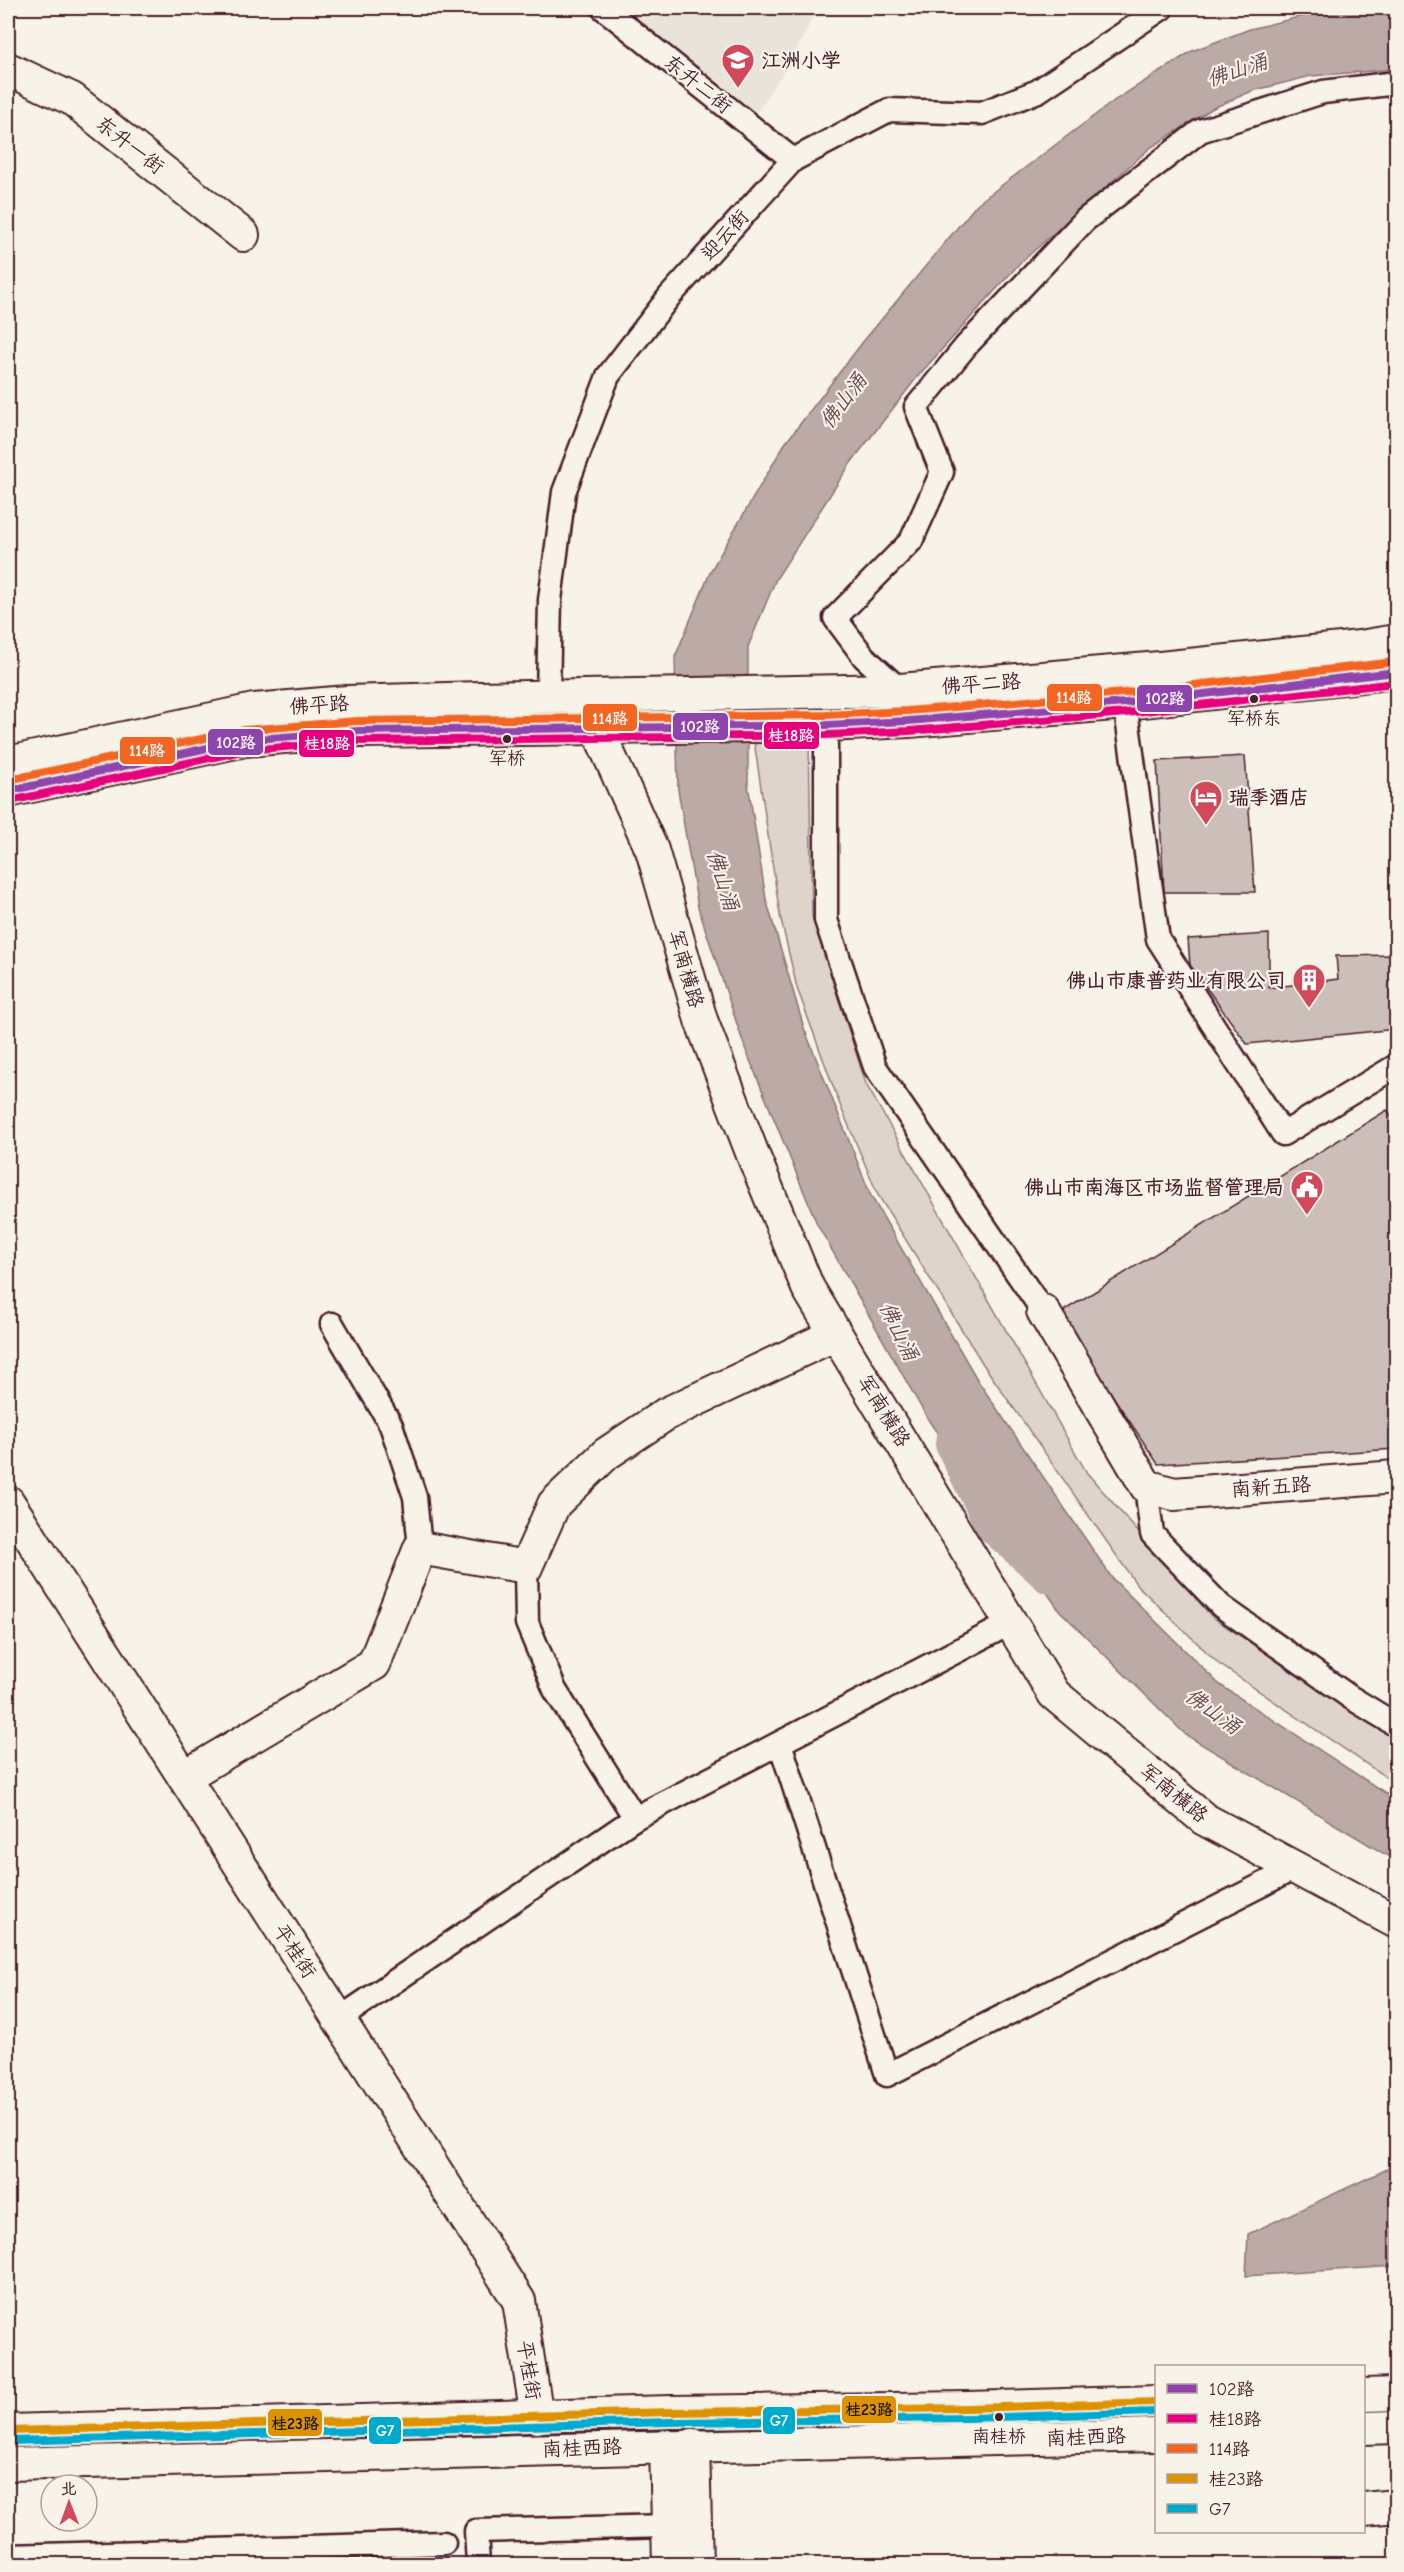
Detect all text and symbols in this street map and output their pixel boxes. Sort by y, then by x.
school or university icon: 江洲小学 [720,42,756,89]
place label: 江洲小学 [761,49,841,72]
water label: 佛山涌 [1203,49,1272,91]
street label: 东升二街 [660,50,736,118]
street label: 东升一街 [91,111,169,179]
street label: 迎云街 [696,205,754,265]
water label: 佛山涌 [814,368,872,433]
street label: 佛平二路 [940,670,1023,698]
line badge: 114路 [1046,683,1103,712]
line badge: 102路 [1136,684,1193,713]
text: 114路 [1056,689,1092,707]
text: 102路 [1145,690,1185,708]
street label: 佛平路 [288,691,351,719]
marker: 军桥东 [1248,693,1260,705]
line badge: 114路 [582,703,638,732]
place label: 军桥东 [1227,708,1281,729]
text: 114路 [592,710,628,728]
line badge: 102路 [672,712,729,741]
text: 102路 [680,718,720,736]
line badge: 桂18路 [763,721,820,750]
text: 桂18路 [768,727,814,745]
line badge: 102路 [207,728,264,756]
line badge: 桂18路 [298,729,355,758]
marker: 军桥 [501,733,513,745]
text: 102路 [216,734,256,752]
text: 桂18路 [304,735,350,753]
line badge: 114路 [119,736,176,765]
text: 114路 [129,742,165,760]
place label: 军桥 [489,748,525,769]
hotel icon: 瑞季酒店 [1188,779,1224,826]
place label: 瑞季酒店 [1229,786,1309,809]
water label: 佛山涌 [702,846,744,915]
street label: 军南横路 [664,927,708,1012]
building icon: 佛山市康普药业有限公司 [1291,962,1327,1009]
place label: 佛山市康普药业有限公司 [1066,969,1286,992]
public building icon: 佛山市南海区市场监督管理局 [1289,1169,1325,1216]
place label: 佛山市南海区市场监督管理局 [1024,1176,1284,1199]
water label: 佛山涌 [874,1297,924,1365]
street label: 军南横路 [853,1371,915,1452]
street label: 南新五路 [1230,1473,1313,1501]
water label: 佛山涌 [1180,1683,1246,1740]
street label: 军南横路 [1136,1759,1213,1828]
street label: 平桂街 [269,1920,321,1982]
street label: 平桂街 [513,2339,545,2401]
legend [1155,2365,1365,2533]
text: 102路 [1209,2379,1255,2400]
line badge: 桂23路 [841,2395,897,2424]
text: 桂23路 [845,2401,893,2419]
line badge: G7 [762,2406,796,2435]
line badge: 桂23路 [267,2408,323,2437]
text: 桂18路 [1209,2409,1261,2430]
marker: 南桂桥 [993,2411,1005,2423]
text: G7 [770,2412,789,2430]
text: 桂23路 [271,2415,319,2433]
line badge: G7 [368,2416,402,2445]
text: G7 [376,2422,395,2440]
street label: 南桂西路 [1046,2424,1127,2450]
place label: 南桂桥 [972,2426,1026,2447]
street label: 南桂西路 [542,2435,623,2461]
text: 114路 [1209,2439,1250,2460]
text: 桂23路 [1209,2469,1264,2490]
north arrow [39,2473,99,2533]
text: 北 [61,2480,77,2498]
text: G7 [1209,2499,1231,2520]

